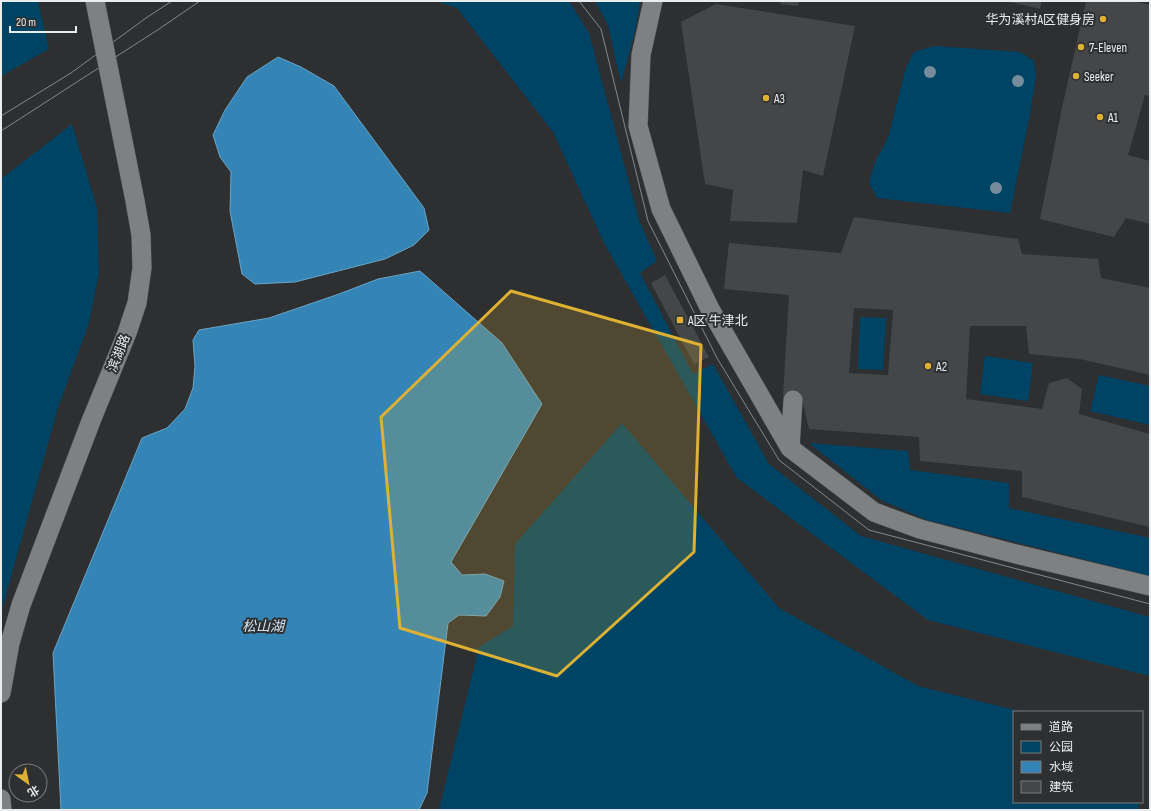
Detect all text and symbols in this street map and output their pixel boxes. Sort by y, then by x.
scale bar [10,8,76,34]
place label: 华为溪村A区健身房 [985,12,1095,28]
marker: 华为溪村A区健身房 [1098,14,1108,24]
text: 20 m [16,15,36,30]
place label: 7-Eleven [1089,40,1127,56]
marker: 7-Eleven [1076,42,1086,52]
place label: Seeker [1084,69,1114,85]
marker: Seeker [1071,71,1081,81]
place label: A3 [773,91,785,107]
marker: A3 [761,93,771,103]
place label: A1 [1107,110,1118,126]
marker: A1 [1095,112,1105,122]
place label: A区 牛津北 [687,313,748,329]
marker: A区 牛津北 [675,315,685,325]
street label: 滨湖路 [104,332,134,374]
place label: A2 [935,359,947,375]
marker: A2 [923,361,933,371]
water label: 松山湖 [242,618,286,635]
legend [1013,711,1143,803]
text: 道路 [1049,720,1073,735]
text: 公园 [1049,740,1073,755]
text: 水域 [1049,760,1073,775]
north arrow [8,763,48,803]
text: 建筑 [1049,780,1073,795]
text: 北 [25,783,41,799]

